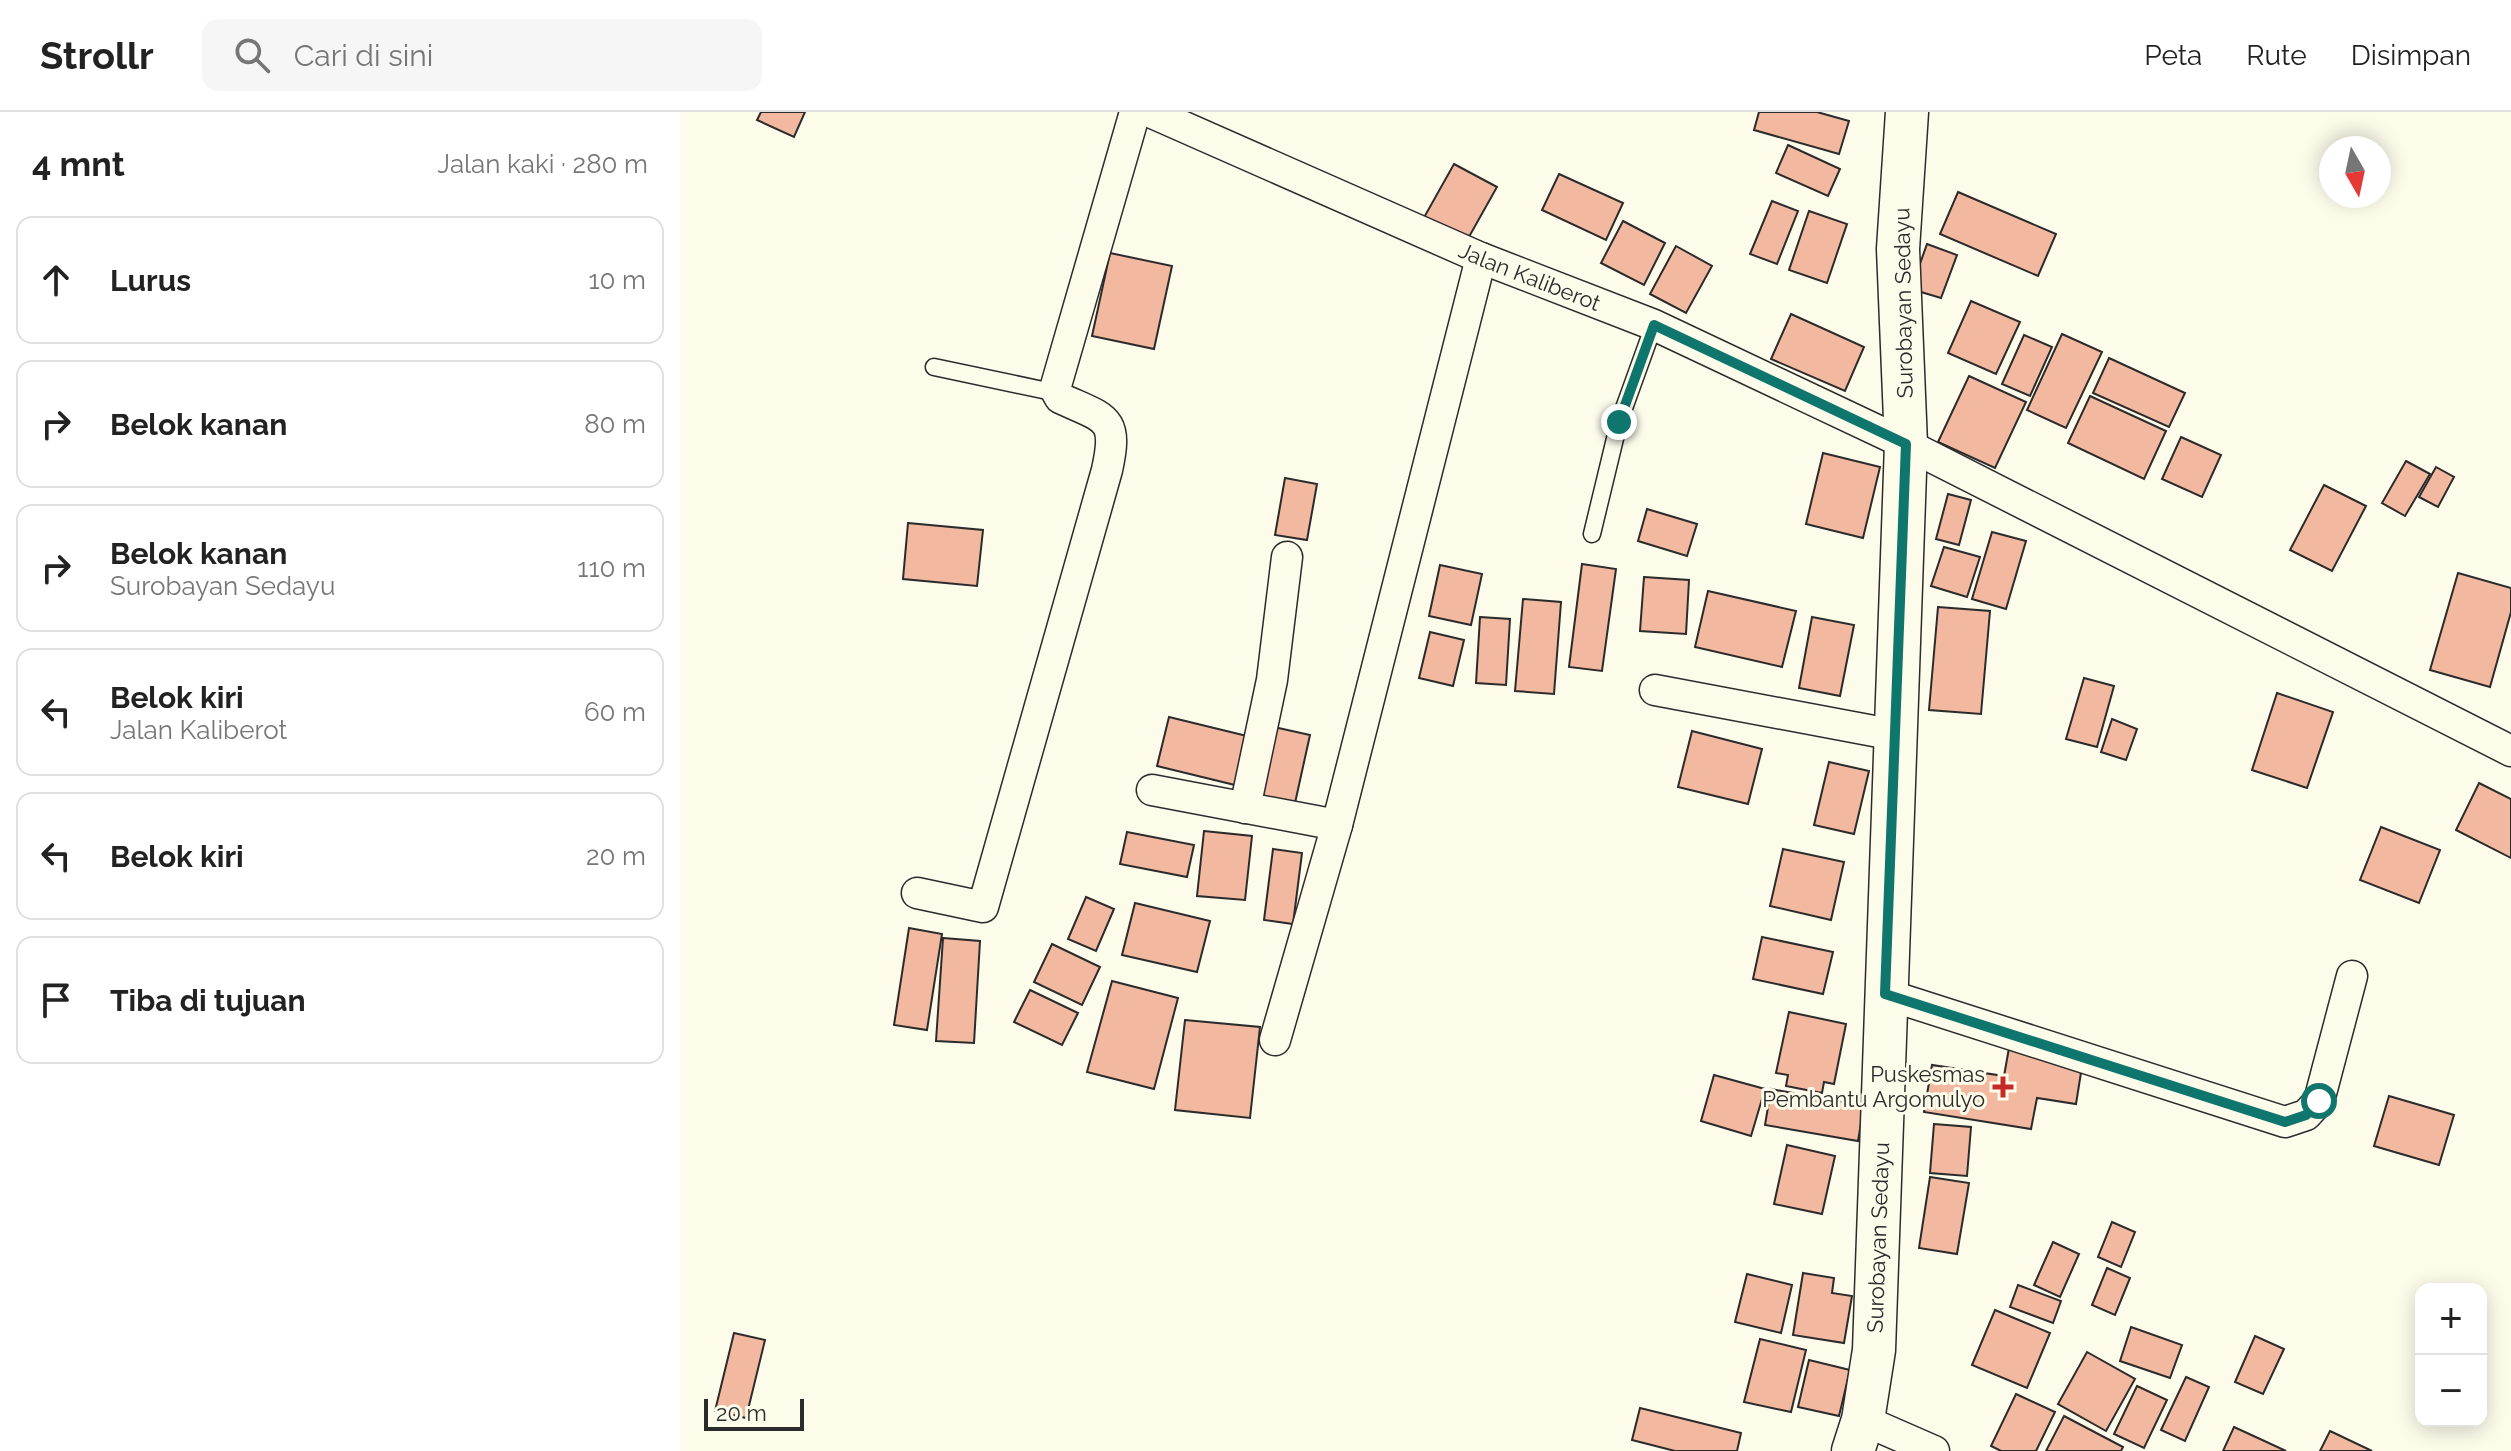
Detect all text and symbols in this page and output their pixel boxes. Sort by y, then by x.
search box [202,19,762,91]
text: Strollr [40,33,154,78]
icon: search [230,33,274,77]
text: Cari di sini [294,38,433,73]
text: Peta [2144,39,2202,72]
text: Rute [2246,39,2307,72]
text: Disimpan [2351,39,2471,72]
north arrow [2319,136,2391,208]
text: 4 mnt [32,144,125,184]
text: Jalan kaki · 280 m [438,149,648,179]
street label: Surobayan Sedayu [1888,207,1918,399]
street label: Jalan Kaliberot [1455,237,1605,316]
icon: ahead [34,258,78,302]
text: Lurus [110,263,191,298]
text: 10 m [588,265,646,295]
icon: right [34,402,78,446]
route end [1601,404,1637,440]
text: Belok kanan [110,407,287,442]
text: 80 m [584,409,646,439]
text: Belok kanan [110,536,287,571]
icon: right [34,546,78,590]
text: 110 m [577,553,646,583]
text: Surobayan Sedayu [110,571,335,601]
text: Belok kiri [110,680,244,715]
icon: left [34,690,78,734]
text: 60 m [584,697,646,727]
text: Jalan Kaliberot [110,715,287,745]
icon: left [34,834,78,878]
text: Belok kiri [110,839,244,874]
text: 20 m [586,841,646,871]
icon: arrive [34,978,78,1022]
text: Tiba di tujuan [110,983,306,1018]
place label: Puskesmas Pembantu Argomulyo [1762,1061,1985,1112]
marker: Puskesmas Pembantu Argomulyo [1992,1076,2014,1098]
route start [2301,1083,2337,1119]
street label: Surobayan Sedayu [1862,1142,1894,1333]
map controls [2415,1283,2487,1427]
button: + [2415,1283,2487,1355]
button: − [2415,1355,2487,1427]
scale bar [704,1395,804,1431]
text: 20 m [716,1400,767,1426]

